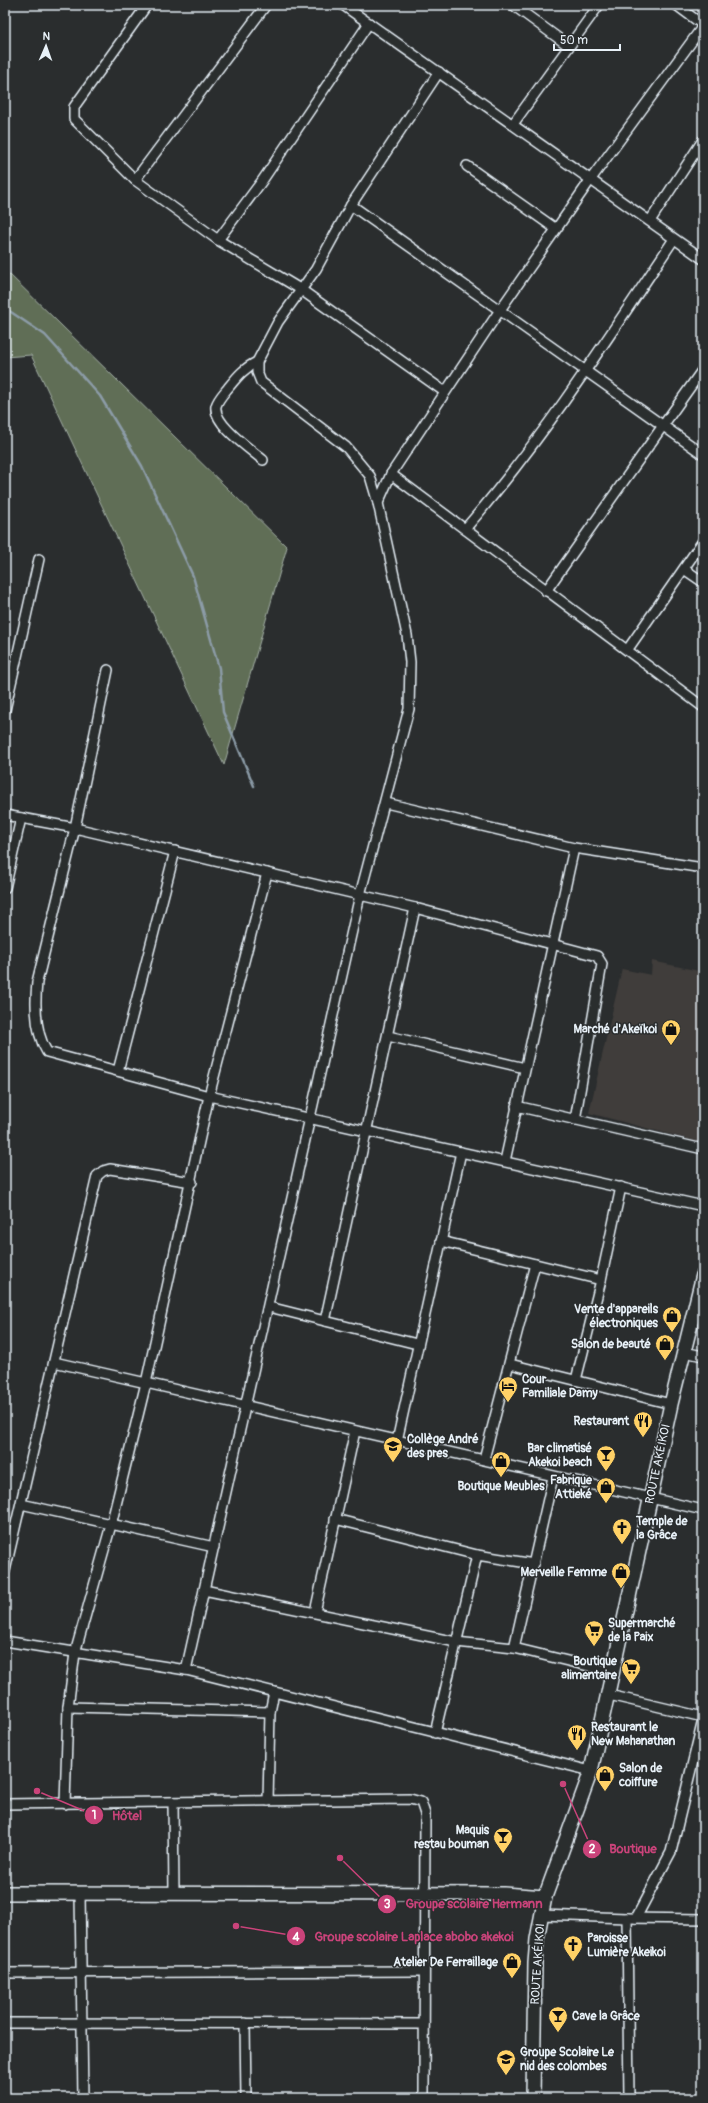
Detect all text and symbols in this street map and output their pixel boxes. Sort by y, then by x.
north arrow [26,26,66,66]
scale bar [554,26,620,52]
text: N [42,30,51,43]
text: 50 m [560,33,588,48]
shop icon: Marché d'Akeïkoi [660,1018,682,1046]
place label: Marché d'Akeïkoi [573,1022,657,1037]
place label: Vente d'appareils électroniques [574,1302,659,1331]
shop icon: Vente d'appareils électroniques [661,1305,683,1333]
shop icon: Salon de beauté [654,1333,676,1361]
place label: Salon de beauté [571,1337,652,1352]
place label: Cour Familiale Damy [522,1372,599,1401]
hotel icon: Cour Familiale Damy [497,1375,519,1403]
restaurant icon: Restaurant [632,1410,654,1438]
place label: Restaurant [574,1414,630,1429]
street label: ROUTE AKÉIKOI [641,1422,674,1505]
place label: Collège André des pres [407,1432,479,1461]
school or university icon: Collège André des pres [382,1435,404,1463]
place label: Bar climatisé Akekoi beach [527,1441,593,1470]
bar icon: Bar climatisé Akekoi beach [595,1444,617,1472]
shop icon: Boutique Meubles [490,1450,512,1478]
place label: Fabrique Attieké [550,1473,593,1502]
shop icon: Fabrique Attieké [595,1476,617,1504]
place label: Boutique Meubles [457,1479,545,1494]
place label: Temple de la Grâce [635,1514,688,1543]
church icon: Temple de la Grâce [611,1517,633,1545]
shop icon: Merveille Femme [610,1561,632,1589]
place label: Merveille Femme [521,1565,608,1580]
place label: Supermarché de la Paix [608,1616,676,1645]
supermarket icon: Supermarché de la Paix [583,1619,605,1647]
place label: Boutique alimentaire [561,1654,618,1683]
supermarket icon: Boutique alimentaire [620,1657,642,1685]
place label: Restaurant le New Mahanathan [591,1720,675,1749]
restaurant icon: Restaurant le New Mahanathan [566,1723,588,1751]
place label: Salon de coiffure [618,1761,663,1790]
shop icon: Salon de coiffure [594,1764,616,1792]
callout: Hôtel [84,1803,150,1828]
text: 1 [92,1808,96,1823]
text: Hôtel [112,1808,142,1824]
place label: Maquis restau bouman [414,1823,490,1852]
bar icon: Maquis restau bouman [492,1826,514,1854]
callout: Boutique [582,1836,665,1861]
text: Boutique [609,1841,657,1857]
text: 2 [589,1842,596,1857]
callout: Groupe scolaire Hermann [377,1891,550,1916]
text: Groupe scolaire Hermann [405,1896,543,1912]
text: 3 [384,1897,391,1912]
street label: ROUTE AKÉIKOI [527,1923,548,2005]
callout: Groupe scolaire Laplace abobo akekoi [286,1924,521,1949]
text: Groupe scolaire Laplace abobo akekoi [314,1929,514,1945]
text: 4 [292,1930,300,1945]
place label: Paroisse Lumière Akeikoi [587,1931,666,1960]
church icon: Paroisse Lumière Akeikoi [562,1934,584,1962]
shop icon: Atelier De Ferraillage [501,1951,523,1979]
place label: Atelier De Ferraillage [393,1955,499,1970]
bar icon: Cave la Grâce [547,2005,569,2033]
place label: Cave la Grâce [572,2009,641,2024]
place label: Groupe Scolaire Le nid des colombes [520,2045,615,2074]
school or university icon: Groupe Scolaire Le nid des colombes [495,2048,517,2076]

